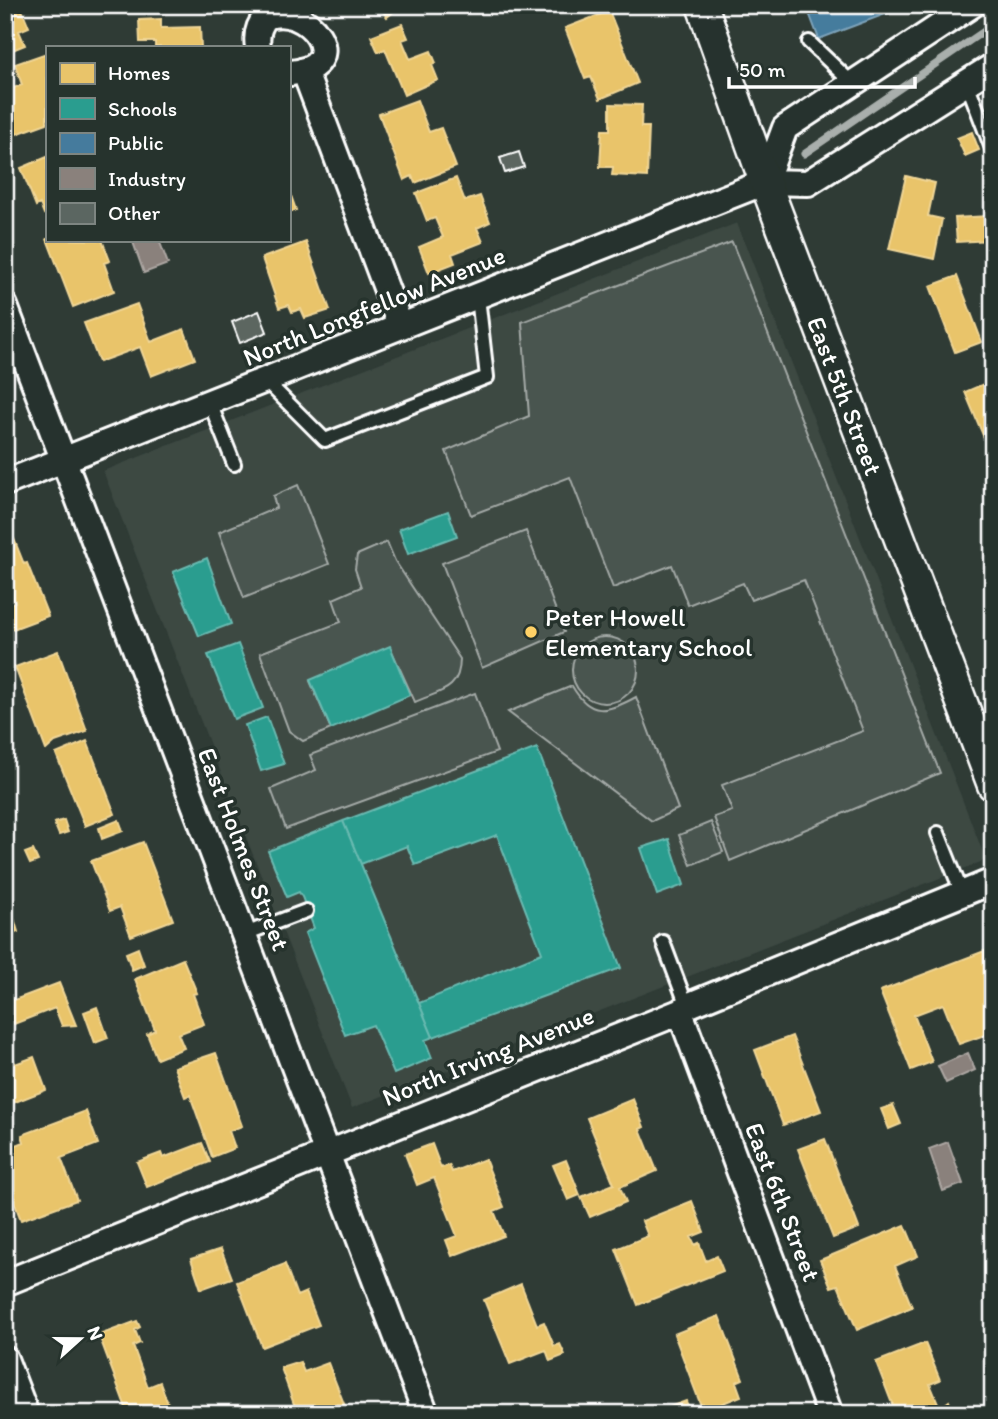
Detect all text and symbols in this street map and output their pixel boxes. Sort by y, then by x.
legend [46,46,290,242]
scale bar [729,46,914,90]
text: 50 m [739,57,786,82]
text: Homes [108,60,170,85]
text: Schools [108,96,177,121]
text: Public [108,130,164,155]
text: Industry [108,166,186,191]
text: Other [108,200,161,225]
street label: North Longfellow Avenue [238,239,510,373]
street label: East 5th Street [800,312,890,480]
place label: Peter Howell Elementary School [545,601,752,663]
marker: Peter Howell Elementary School [523,624,539,640]
street label: East Holmes Street [191,743,297,955]
street label: North Irving Avenue [377,999,599,1113]
street label: East 6th Street [738,1118,828,1286]
north arrow [46,1304,116,1374]
text: N [82,1323,108,1343]

